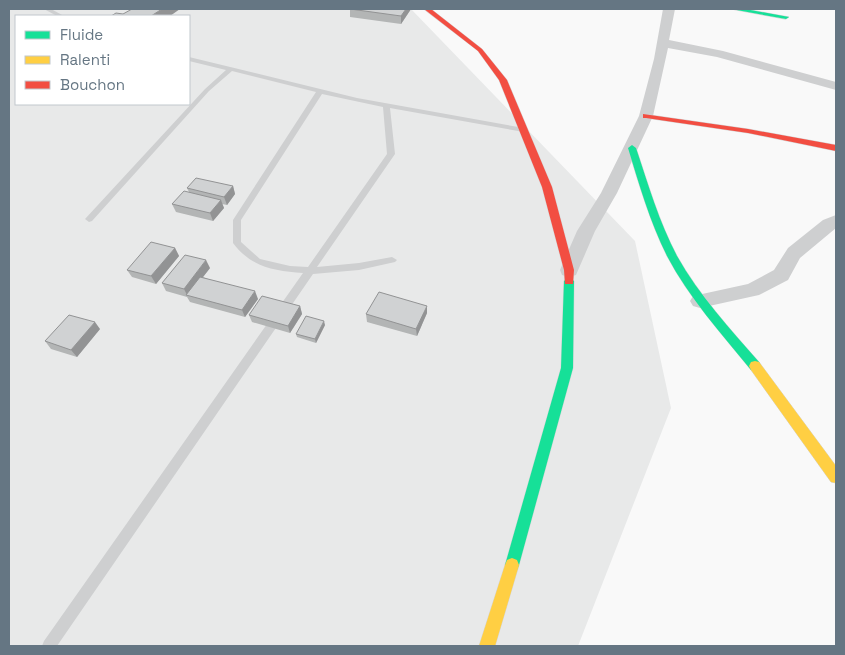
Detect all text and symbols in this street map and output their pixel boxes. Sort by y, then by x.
legend [15,15,190,105]
text: Fluide [60,25,103,44]
text: Ralenti [60,50,110,69]
text: Bouchon [60,75,125,94]

